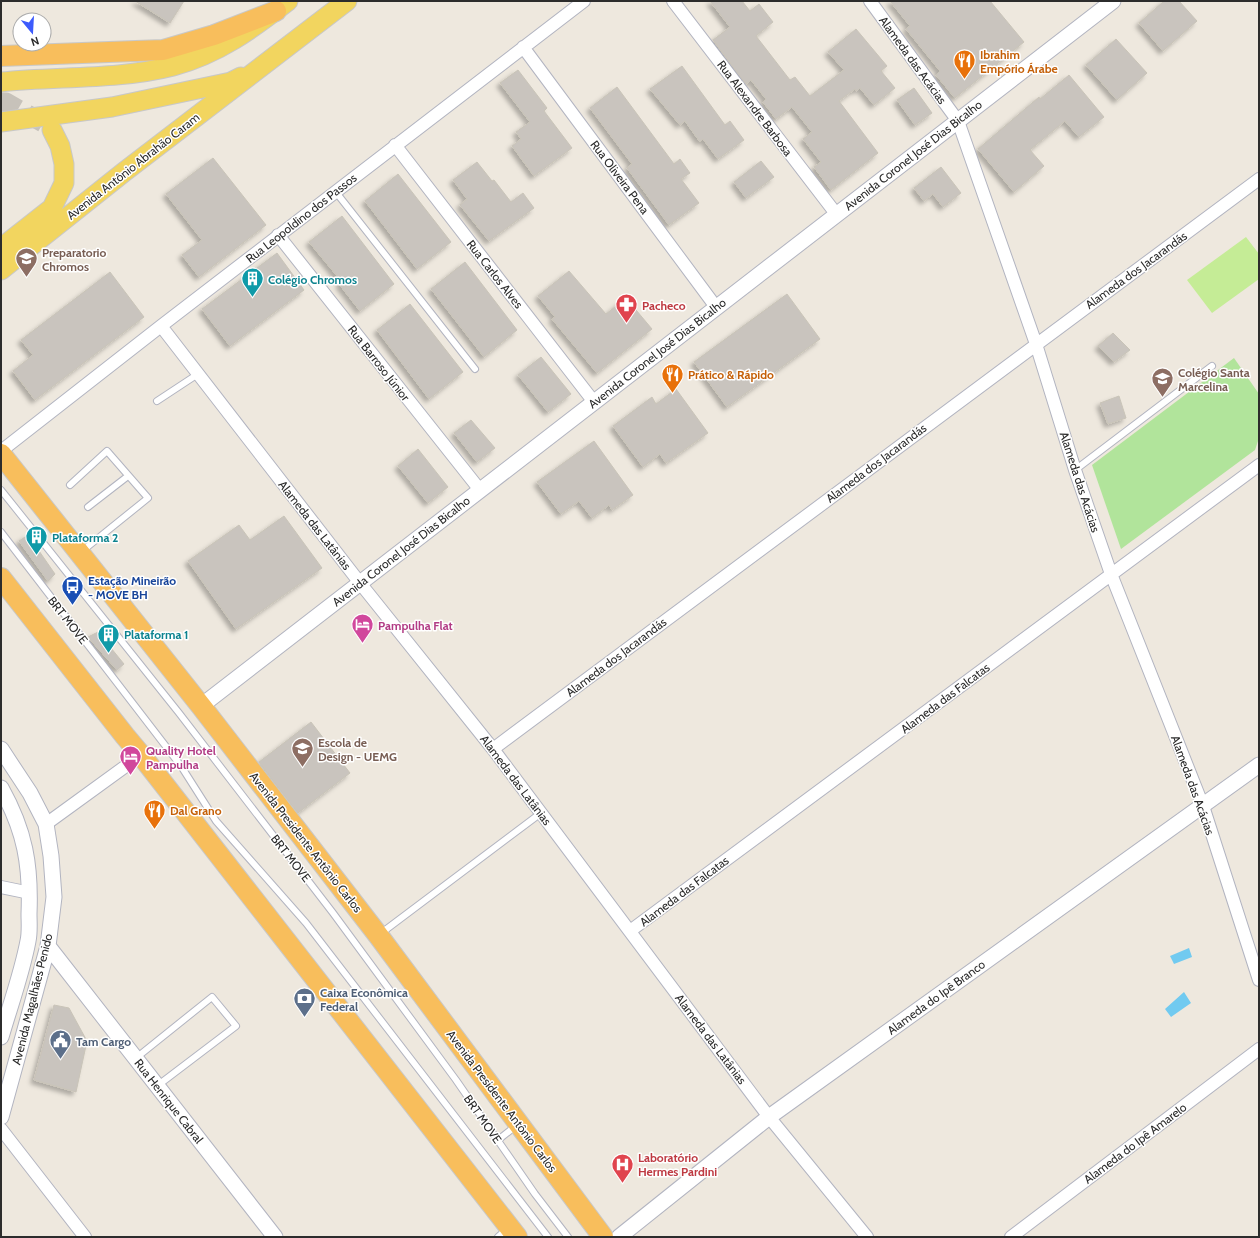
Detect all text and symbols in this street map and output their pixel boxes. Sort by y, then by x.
north arrow [12,12,52,52]
street label: Alameda das Acácias [876,13,950,107]
text: N [29,34,41,49]
place label: Ibrahim Empório Árabe [980,47,1058,76]
restaurant icon: Ibrahim Empório Árabe [951,48,977,81]
street label: Rua Alexandre Barbosa [714,57,796,159]
street label: Avenida Coronel José Dias Bicalho [841,96,985,213]
street label: Avenida Antônio Abrahão Caram [64,109,202,223]
street label: Rua Oliveira Pena [587,137,653,217]
street label: Rua Leopoldino dos Passos [243,170,359,266]
street label: Alameda dos Jacarandás [1082,228,1190,312]
street label: Rua Carlos Alves [464,237,526,311]
place label: Preparatorio Chromos [42,245,107,274]
school or university icon: Preparatorio Chromos [14,246,40,279]
building icon: Colégio Chromos [240,266,266,299]
place label: Colégio Chromos [268,272,357,287]
pharmacy icon: Pacheco [614,292,640,325]
street label: Avenida Coronel José Dias Bicalho [585,294,729,411]
place label: Pacheco [642,298,686,313]
street label: Rua Barroso Júnior [345,322,413,404]
restaurant icon: Prático & Rápido [660,361,686,394]
place label: Colégio Santa Marcelina [1178,365,1250,394]
school or university icon: Colégio Santa Marcelina [1149,366,1175,399]
place label: Prático & Rápido [688,367,774,382]
street label: Alameda dos Jacarandás [823,420,929,506]
street label: Alameda das Acácias [1057,430,1103,534]
street label: Alameda das Latânias [275,477,355,573]
street label: Avenida Coronel José Dias Bicalho [329,492,473,609]
building icon: Plataforma 2 [24,524,50,557]
place label: Plataforma 2 [52,530,118,545]
place label: Estação Mineirão - MOVE BH [88,573,176,602]
bus stop icon: Estação Mineirão - MOVE BH [60,574,86,607]
street label: BRT MOVE [45,593,91,647]
hotel icon: Pampulha Flat [349,612,375,645]
street label: Alameda dos Jacarandás [563,614,669,700]
place label: Pampulha Flat [378,618,453,633]
building icon: Plataforma 1 [96,621,122,654]
place label: Plataforma 1 [124,627,189,642]
street label: Alameda das Falcatas [897,660,993,736]
street label: Alameda das Latânias [477,732,555,828]
street label: Alameda das Acácias [1168,733,1218,837]
place label: Escola de Design - UEMG [318,735,397,764]
school or university icon: Escola de Design - UEMG [290,736,316,769]
place label: Quality Hotel Pampulha [146,743,216,772]
hotel icon: Quality Hotel Pampulha [117,744,143,777]
street label: Avenida Presidente Antônio Carlos [247,769,366,915]
restaurant icon: Dal Grano [142,797,168,830]
place label: Dal Grano [170,803,222,818]
street label: BRT MOVE [268,831,314,885]
street label: Alameda das Falcatas [636,853,732,929]
street label: Avenida Magalhães Penido [8,931,56,1066]
street label: Alameda do Ipê Branco [884,956,988,1038]
place label: Caixa Econômica Federal [320,985,408,1014]
bank icon: Caixa Econômica Federal [291,986,317,1019]
street label: Alameda das Latânias [672,991,750,1087]
street label: Avenida Presidente Antônio Carlos [444,1027,560,1175]
public building icon: Tam Cargo [48,1028,74,1061]
place label: Tam Cargo [76,1034,131,1049]
street label: Rua Henrique Cabral [131,1056,207,1146]
street label: BRT MOVE [461,1092,505,1147]
street label: Alameda do Ipê Amarelo [1081,1099,1190,1187]
place label: Laboratório Hermes Pardini [638,1150,717,1179]
hospital icon: Laboratório Hermes Pardini [609,1151,635,1184]

